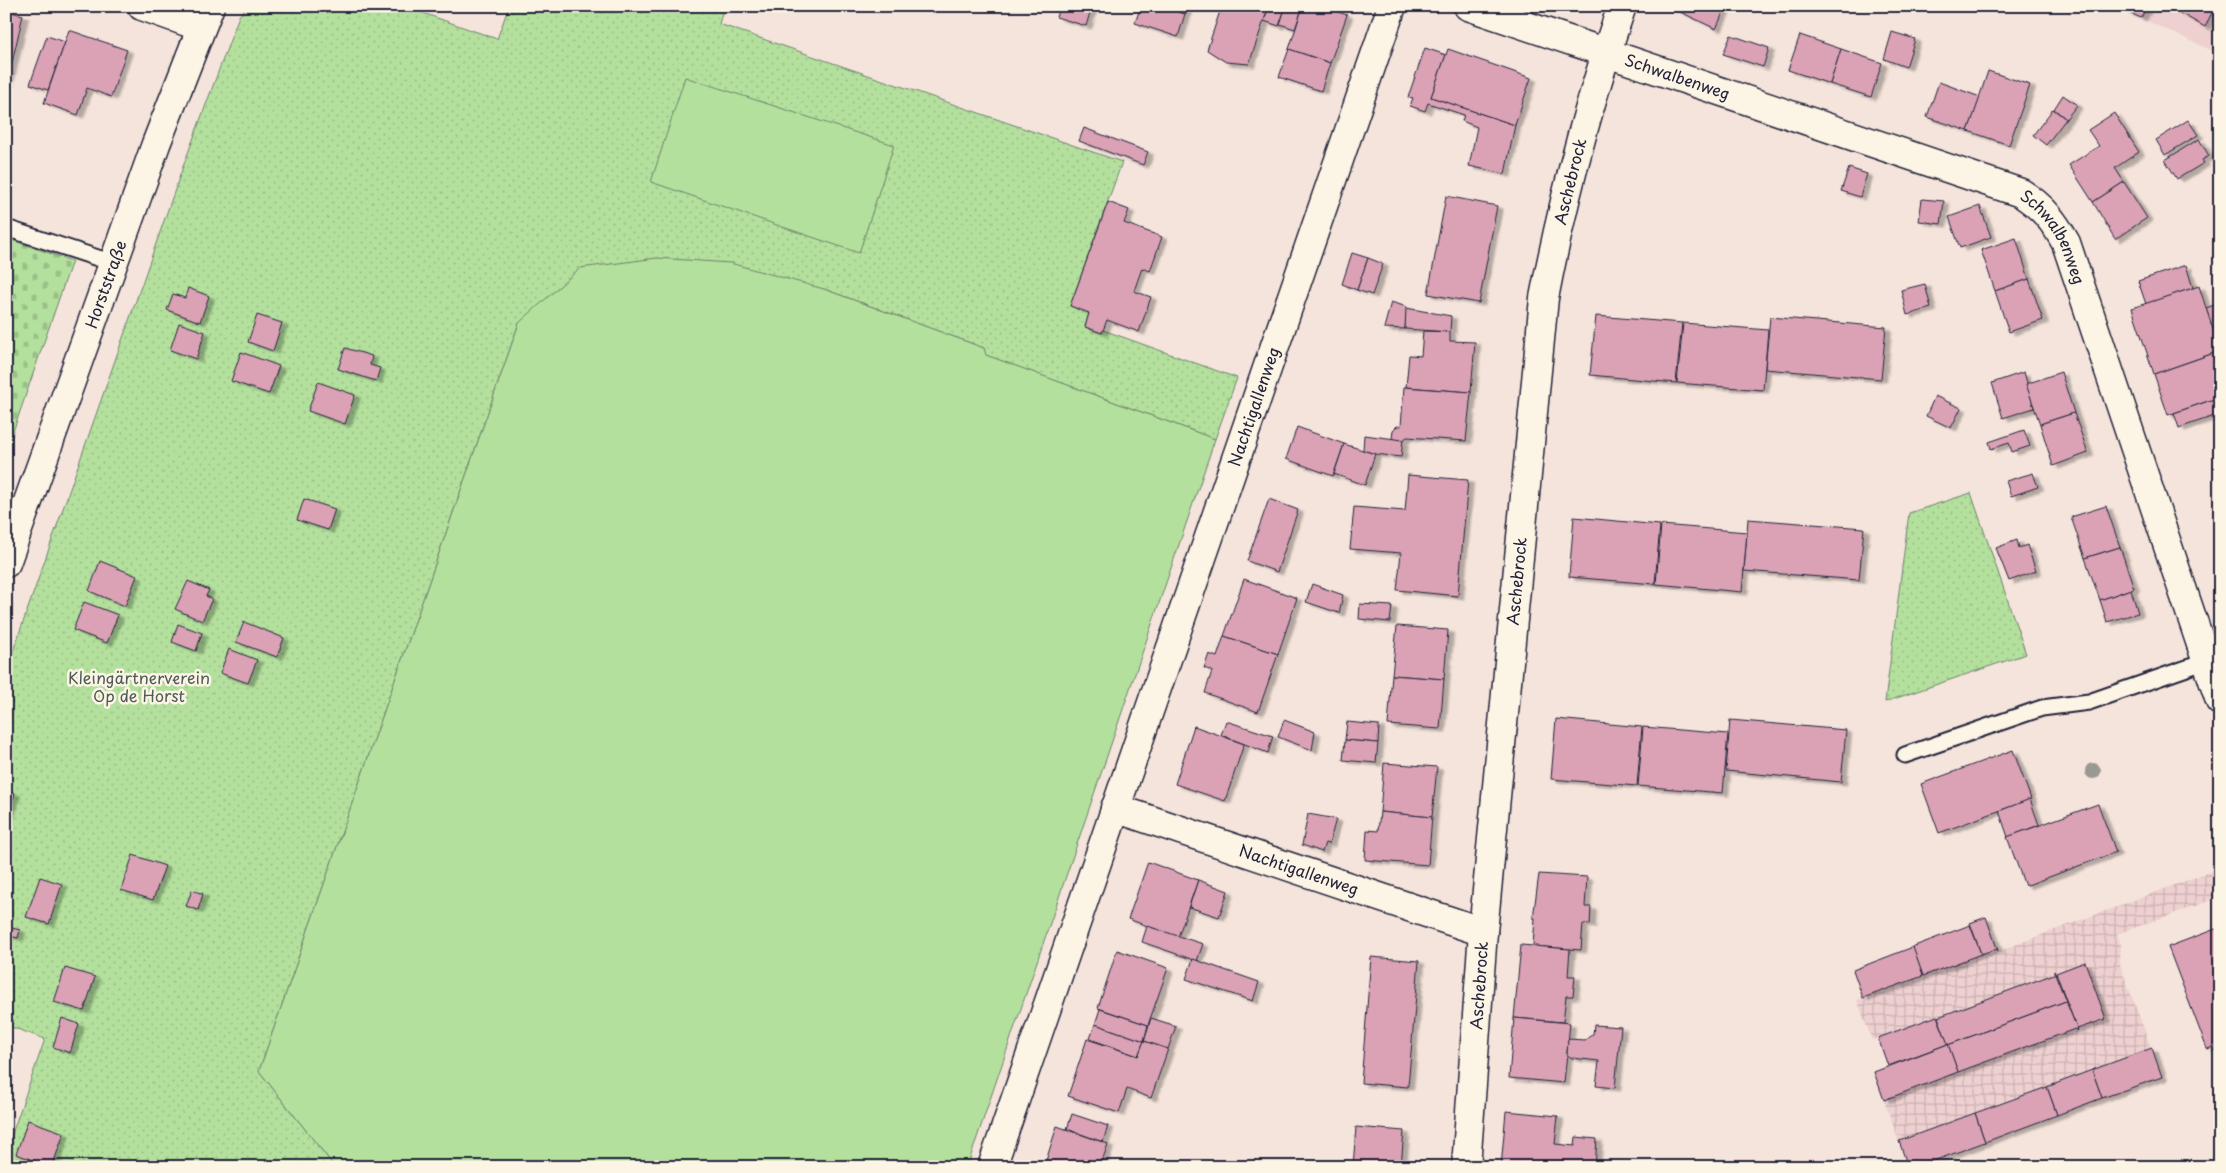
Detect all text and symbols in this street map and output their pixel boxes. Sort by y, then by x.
street label: Schwalbenweg [1622,47,1734,105]
street label: Aschebrock [1547,135,1592,227]
street label: Schwalbenweg [2016,183,2092,287]
street label: Horststraße [78,237,132,331]
street label: Nachtigallenweg [1221,343,1285,470]
street label: Aschebrock [1500,536,1532,626]
park label: Kleingärtnerverein Op de Horst [68,665,210,707]
street label: Nachtigallenweg [1236,838,1362,900]
street label: Aschebrock [1463,940,1493,1030]

